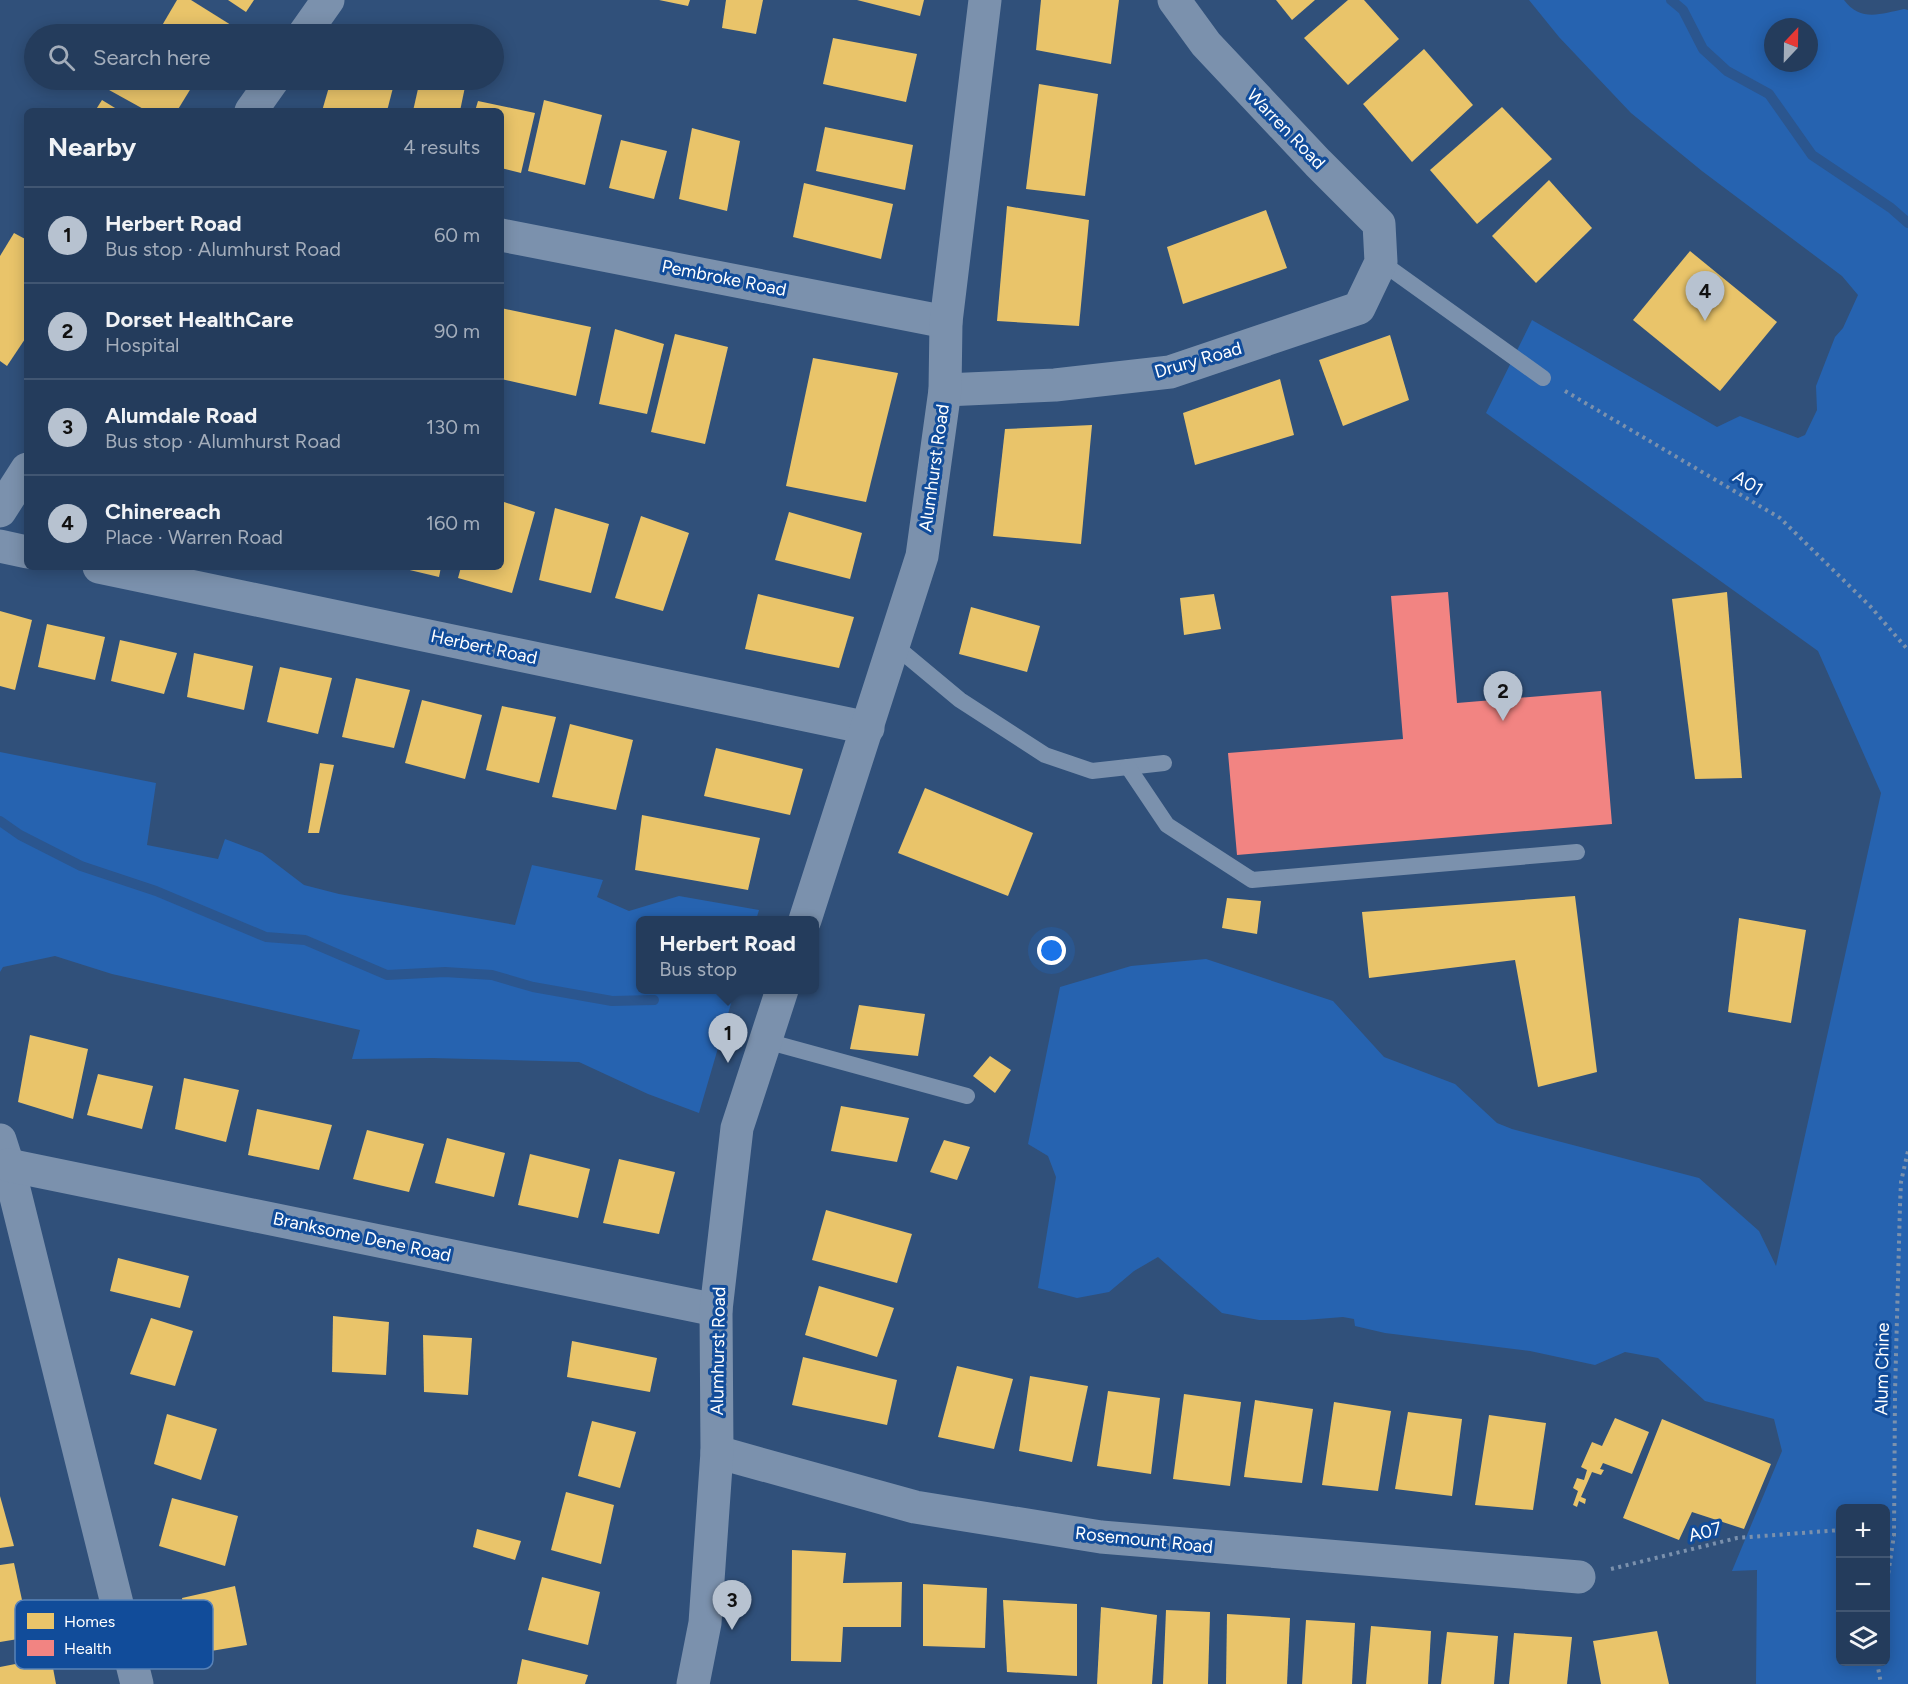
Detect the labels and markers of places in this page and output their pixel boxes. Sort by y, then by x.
pin: 4 [1686,272,1724,321]
pin: 2 [1484,672,1522,721]
pin: 1 [708,1014,748,1063]
pin: 3 [712,1580,752,1630]

